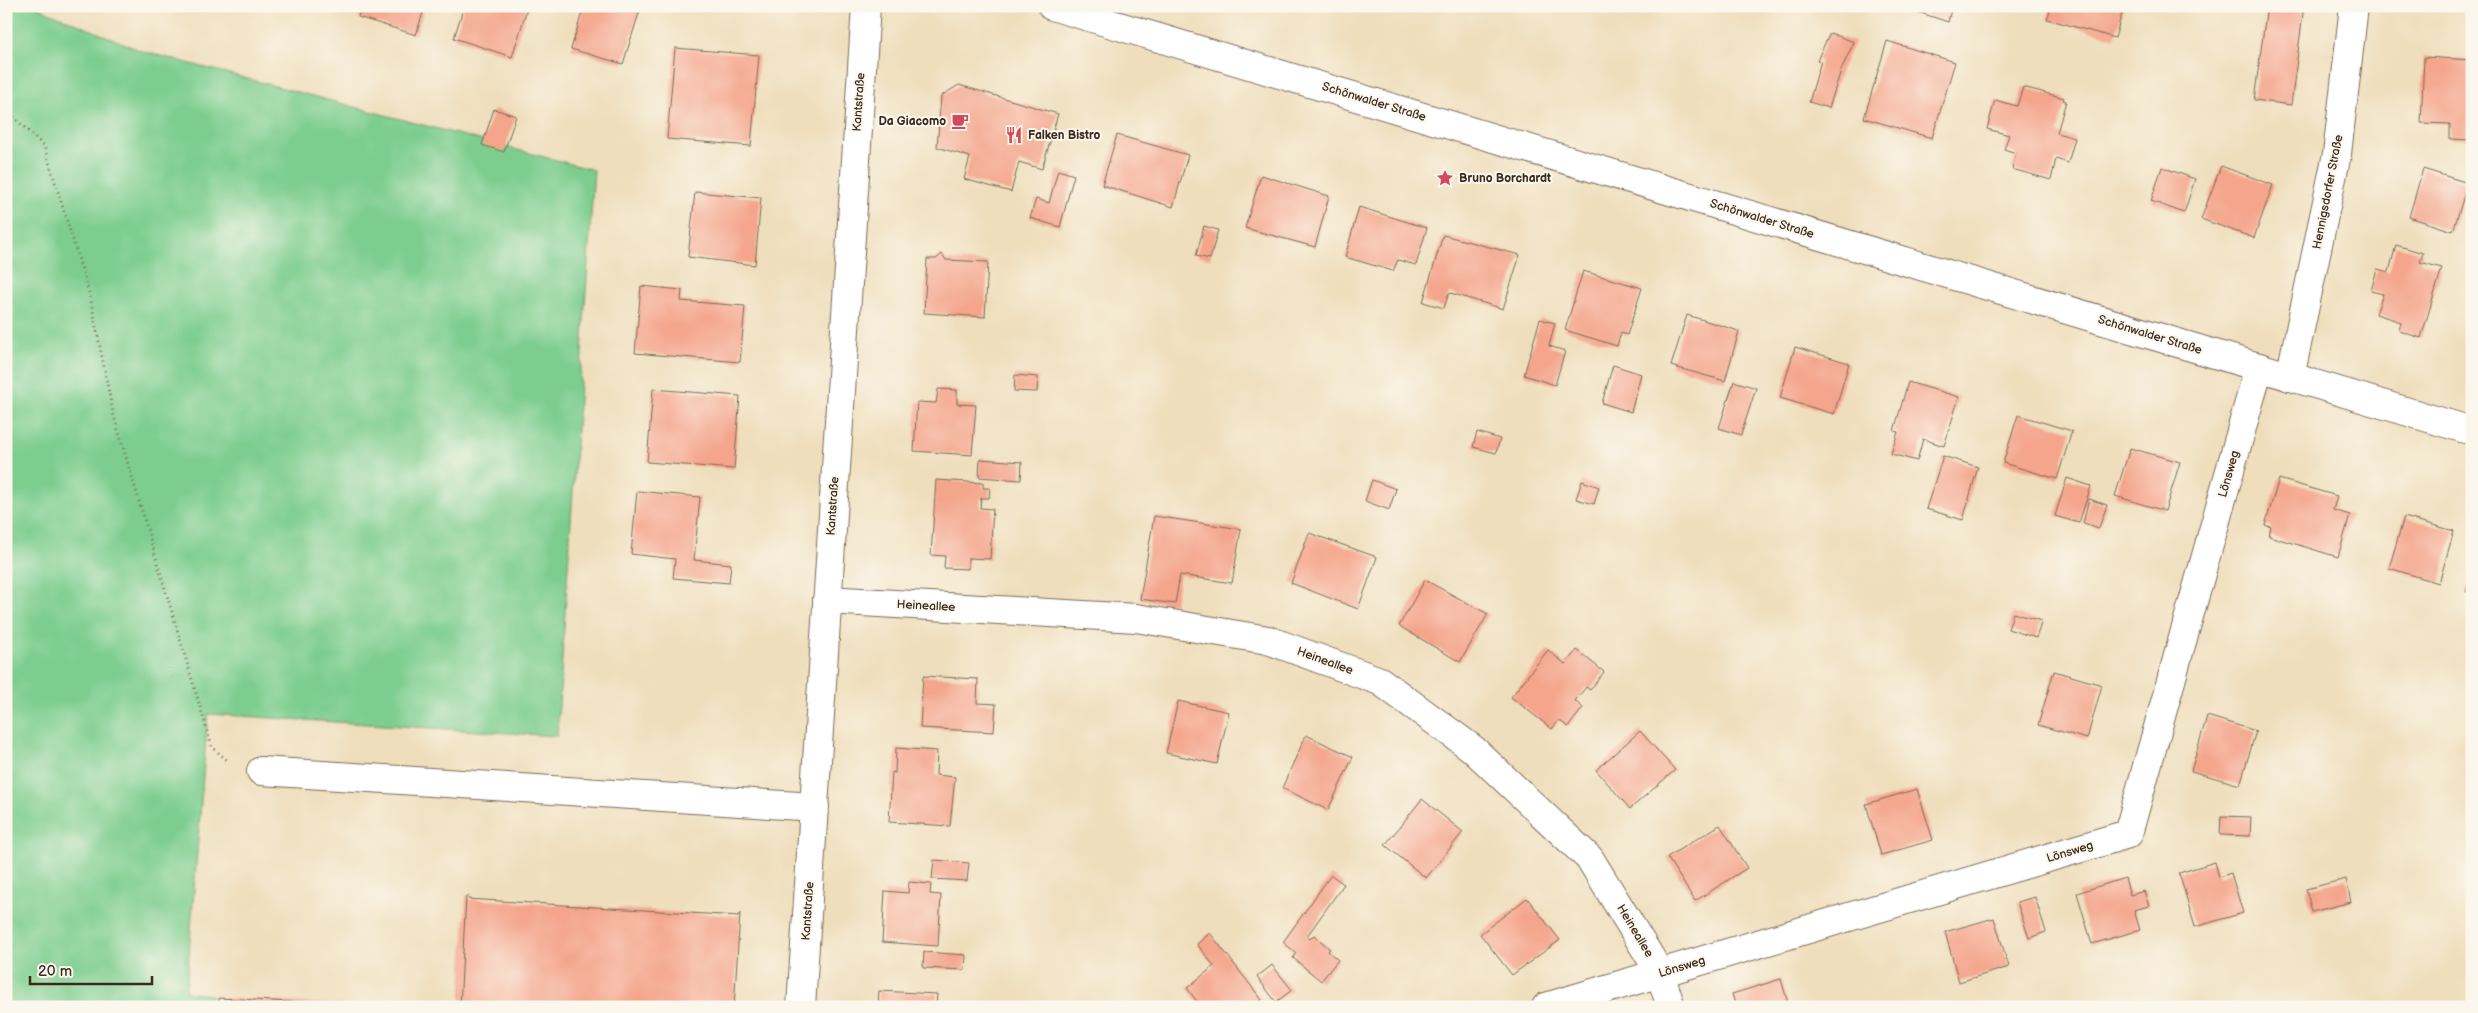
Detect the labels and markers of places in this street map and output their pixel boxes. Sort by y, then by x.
cafe icon: Da Giacomo [950,111,970,131]
place label: Da Giacomo [878,114,946,129]
restaurant icon: Falken Bistro [1004,125,1024,145]
place label: Falken Bistro [1028,128,1101,143]
place icon: Bruno Borchardt [1435,168,1455,188]
place label: Bruno Borchardt [1459,171,1551,186]

